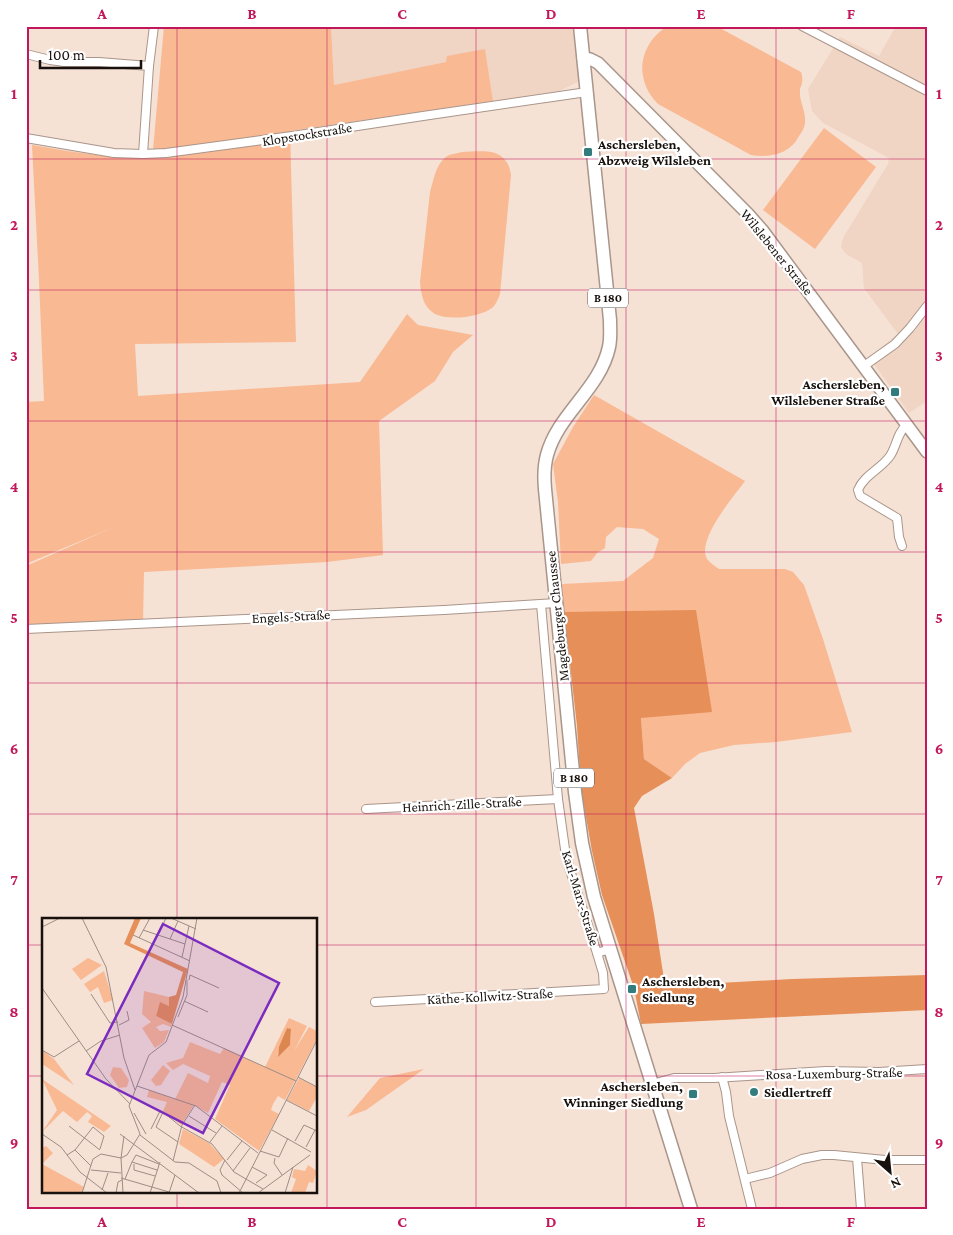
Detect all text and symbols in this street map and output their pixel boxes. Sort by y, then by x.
text: A [96,5,107,22]
text: B [247,5,257,22]
text: C [397,5,407,22]
text: D [545,5,557,22]
text: E [696,5,706,22]
text: F [847,5,856,22]
scale bar [40,38,141,70]
text: 100 m [48,47,85,63]
text: 1 [11,85,17,102]
text: 1 [936,85,942,102]
street label: Klopstockstraße [261,119,353,149]
place label: Aschersleben, Abzweig Wilsleben [597,136,711,168]
marker: Aschersleben, Abzweig Wilsleben [582,146,594,158]
street label: Wilslebener Straße [737,206,817,298]
text: 2 [10,216,18,233]
text: 2 [935,216,943,233]
road number: B 180 [588,288,628,308]
text: 3 [10,347,18,364]
text: 3 [935,347,943,364]
place label: Aschersleben, Wilslebener Straße [770,376,885,408]
marker: Aschersleben, Wilslebener Straße [889,386,901,398]
text: 4 [10,478,19,495]
text: 4 [935,478,944,495]
street label: Magdeburger Chaussee [542,550,572,682]
street label: Engels-Straße [251,606,331,626]
text: 5 [10,609,18,626]
text: 5 [935,609,943,626]
text: 6 [10,740,18,757]
text: 6 [935,740,943,757]
road number: B 180 [554,768,594,788]
street label: Heinrich-Zille-Straße [402,793,522,815]
street label: Karl-Marx-Straße [559,848,603,948]
text: 7 [10,871,18,888]
text: 7 [935,871,943,888]
inset map [42,918,318,1192]
place label: Aschersleben, Siedlung [641,973,725,1005]
marker: Aschersleben, Siedlung [626,983,638,995]
street label: Käthe-Kollwitz-Straße [427,985,553,1007]
text: 8 [9,1003,19,1020]
text: 8 [934,1003,944,1020]
street label: Rosa-Luxemburg-Straße [765,1064,903,1082]
place label: Aschersleben, Winninger Siedlung [563,1078,683,1110]
place label: Siedlertreff [764,1084,833,1100]
marker: Siedlertreff [748,1086,760,1098]
marker: Aschersleben, Winninger Siedlung [687,1088,699,1100]
text: 9 [10,1134,18,1151]
text: 9 [935,1134,943,1151]
north arrow [866,1148,916,1198]
text: N [888,1174,904,1193]
text: A [96,1213,107,1230]
text: B [247,1213,257,1230]
text: C [397,1213,407,1230]
text: D [545,1213,557,1230]
text: E [696,1213,706,1230]
text: F [847,1213,856,1230]

